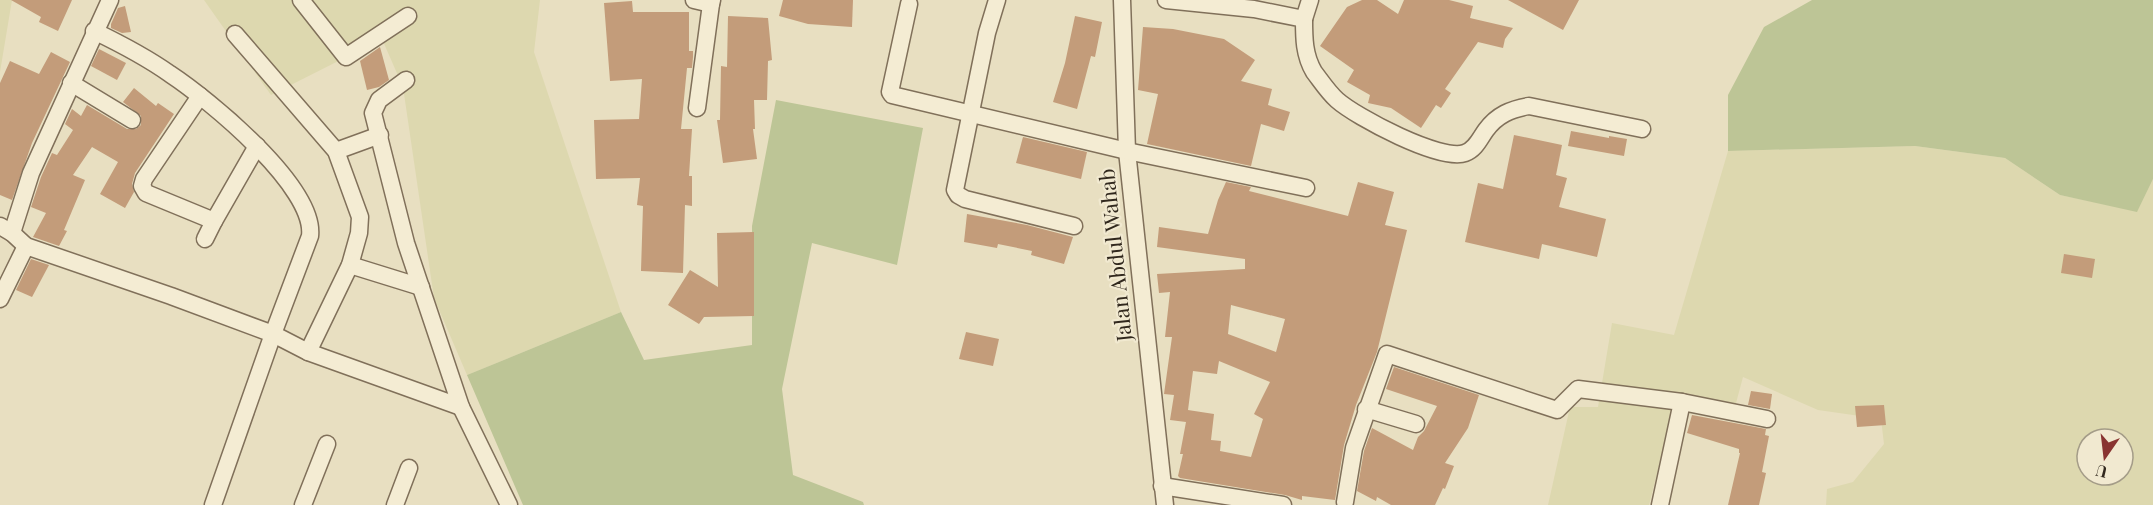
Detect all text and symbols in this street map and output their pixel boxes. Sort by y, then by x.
street label: Jalan Abdul Wahab [1091,168,1137,344]
north arrow [2075,427,2135,487]
text: U [2093,461,2109,484]

